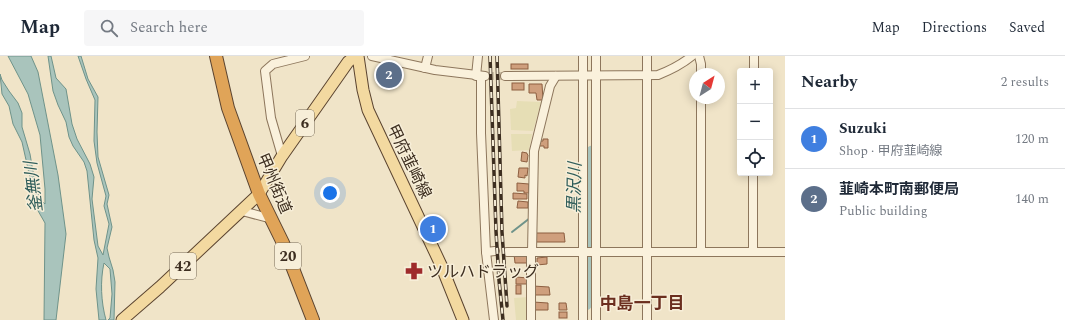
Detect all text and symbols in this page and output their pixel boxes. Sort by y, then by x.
search box [84,10,364,46]
text: Map [20,13,60,42]
text: Search here [130,16,208,39]
icon: search [98,17,120,39]
text: Map [872,17,900,38]
text: Directions [922,17,987,38]
text: Saved [1009,17,1045,38]
pin: 2 [376,60,402,90]
north arrow [689,68,725,104]
map controls [737,68,773,176]
button: + [737,68,773,104]
text: Nearby [801,69,857,95]
text: 2 results [1001,72,1049,92]
button: − [737,104,773,140]
road number: 6 [296,110,314,136]
text: Suzuki [839,117,887,140]
street label: 甲府韮崎線 [381,120,437,203]
text: 1 [810,129,818,149]
text: 120 m [1015,129,1049,149]
button: locate [737,140,773,176]
text: Shop · 甲府韮崎線 [839,141,943,161]
street label: 甲州街道 [251,149,298,218]
water label: 釜無川 [18,158,50,214]
water label: 黒沢川 [562,160,588,214]
text: 韮崎本町南郵便局 [839,178,959,201]
your location [320,183,340,203]
text: 2 [810,189,818,209]
text: 140 m [1015,189,1049,209]
text: Public building [839,201,928,221]
pin: 1 [420,214,446,244]
road number: 20 [275,243,301,269]
road number: 42 [170,253,196,279]
place label: ツルハドラッグ [427,260,539,284]
pharmacy icon: ツルハドラッグ [404,261,424,281]
district label: 中島一丁目 [600,291,685,317]

